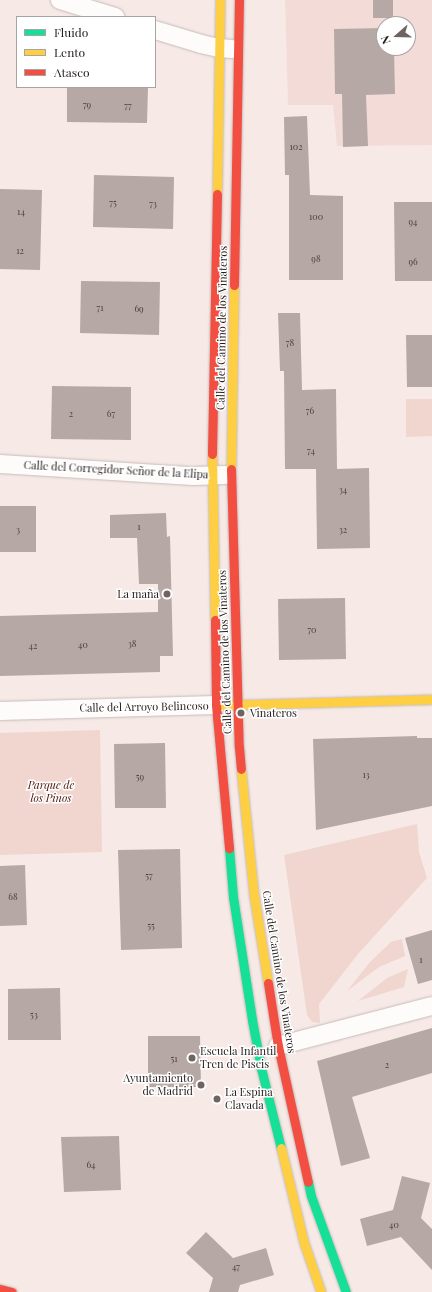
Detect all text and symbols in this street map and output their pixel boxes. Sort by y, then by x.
legend [16,16,156,88]
north arrow [376,16,416,56]
text: Fluido [54,24,88,40]
text: N [377,34,394,46]
text: Lento [54,44,85,60]
text: Atasco [54,64,90,80]
house number: 79 [83,99,91,109]
house number: 77 [124,100,132,110]
house number: 102 [289,141,303,151]
house number: 75 [109,197,117,207]
house number: 73 [149,198,157,208]
house number: 14 [17,206,25,216]
house number: 100 [309,211,323,221]
house number: 94 [408,216,418,226]
house number: 12 [16,245,24,255]
street label: Calle del Camino de los Vinateros [214,245,230,411]
house number: 98 [311,253,321,263]
house number: 96 [408,256,418,266]
house number: 71 [97,302,103,312]
house number: 69 [134,303,144,313]
house number: 78 [286,337,294,347]
house number: 76 [306,405,314,415]
house number: 2 [69,408,73,418]
house number: 67 [107,408,115,418]
house number: 74 [307,445,315,455]
street label: Calle del Corregidor Señor de la Elipa [23,459,209,481]
house number: 34 [339,484,347,494]
house number: 1 [137,521,141,531]
house number: 3 [16,524,20,534]
house number: 32 [339,524,347,534]
street label: Calle del Camino de los Vinateros [216,569,234,735]
place label: La maña [117,587,159,601]
marker: La maña [162,589,172,599]
house number: 70 [307,624,317,634]
house number: 38 [128,638,136,648]
house number: 40 [78,639,88,649]
house number: 42 [29,640,37,650]
street label: Calle del Arroyo Belincoso [79,699,209,715]
place label: Vinateros [250,706,297,720]
marker: Vinateros [235,707,247,719]
house number: 13 [362,769,370,779]
house number: 59 [136,771,144,781]
park label: Parque de los Pinos [28,779,74,805]
house number: 57 [145,870,153,880]
street label: Calle del Camino de los Vinateros [260,889,298,1055]
house number: 68 [8,891,18,901]
house number: 55 [147,920,155,930]
house number: 1 [419,954,423,964]
house number: 53 [30,1009,38,1019]
place label: Escuela Infantil Tren de Piscis [200,1045,277,1071]
house number: 51 [170,1053,178,1063]
marker: Escuela Infantil Tren de Piscis [187,1053,197,1063]
house number: 2 [385,1059,389,1069]
place label: Ayuntamiento de Madrid [123,1072,193,1098]
marker: Ayuntamiento de Madrid [196,1080,206,1090]
place label: La Espina Clavada [225,1086,273,1112]
marker: La Espina Clavada [212,1094,222,1104]
house number: 64 [86,1159,96,1169]
house number: 40 [389,1219,399,1229]
house number: 47 [232,1261,240,1271]

